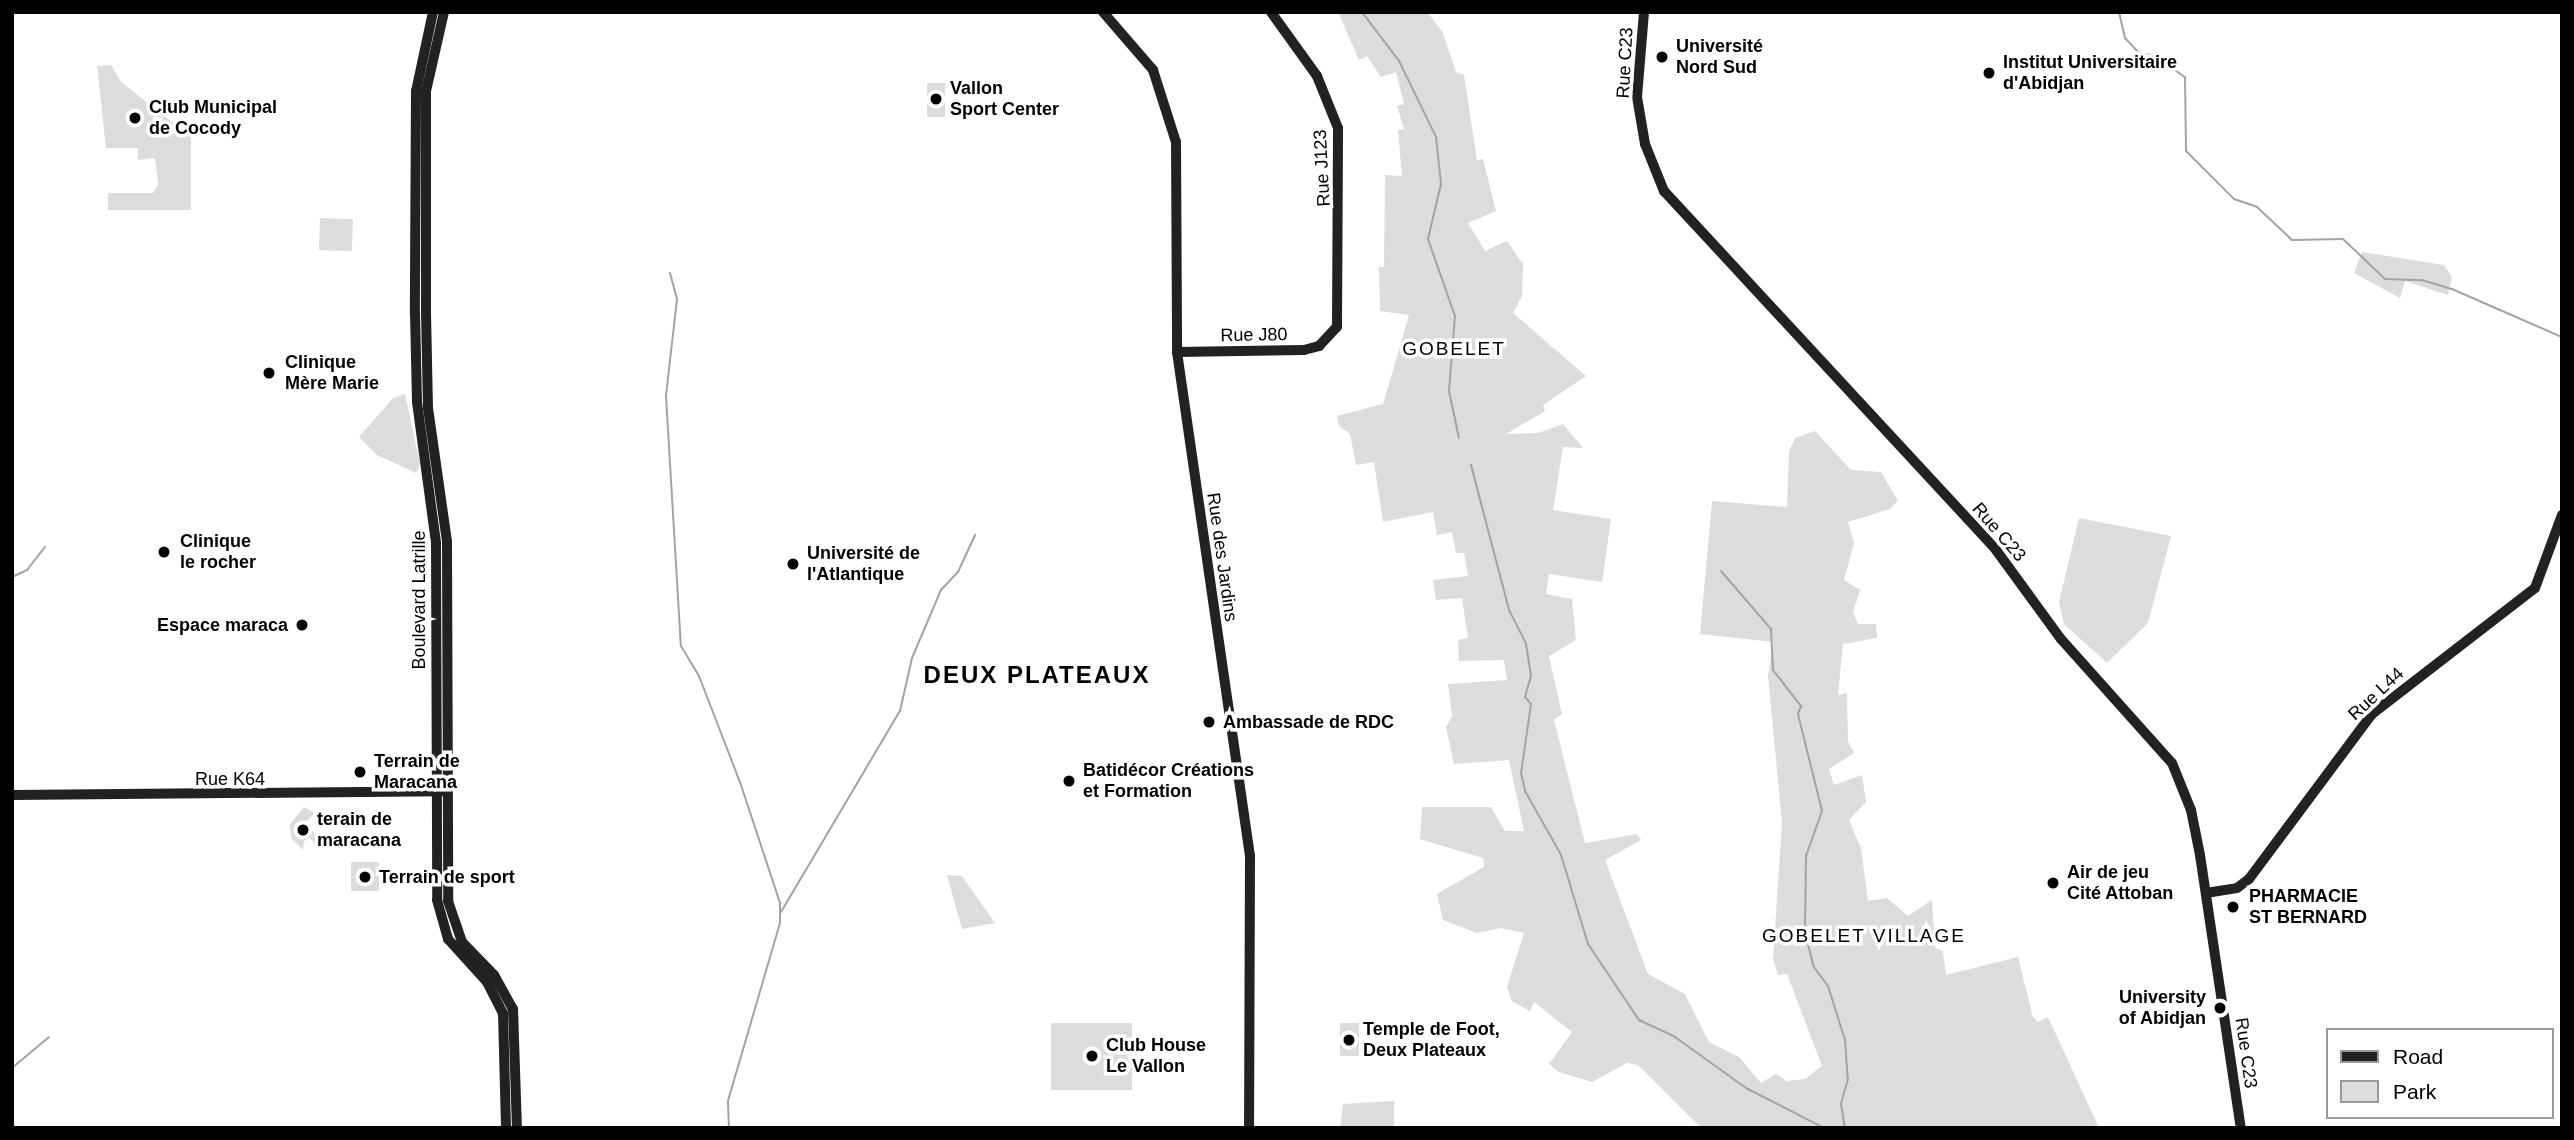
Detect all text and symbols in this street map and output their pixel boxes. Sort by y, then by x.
street label: Rue C23 [1612,27,1638,99]
place label: Université Nord Sud [1676,36,1763,78]
marker: Université Nord Sud [1654,49,1670,65]
place label: Institut Universitaire d'Abidjan [2003,52,2177,94]
marker: Institut Universitaire d'Abidjan [1981,65,1997,81]
place label: Vallon Sport Center [950,78,1059,120]
marker: Vallon Sport Center [928,91,944,107]
place label: Club Municipal de Cocody [149,97,277,140]
marker: Club Municipal de Cocody [127,110,143,126]
street label: Rue J123 [1309,129,1335,207]
street label: Rue J80 [1220,324,1288,346]
district label: GOBELET [1403,338,1505,360]
place label: Clinique Mère Marie [285,352,379,394]
marker: Clinique Mère Marie [259,363,279,383]
street label: Rue des Jardins [1202,491,1242,623]
street label: Rue C23 [1968,498,2030,566]
street label: Boulevard Latrille [408,530,430,670]
place label: Clinique le rocher [180,531,256,574]
marker: Clinique le rocher [154,542,174,562]
place label: Université de l'Atlantique [807,543,920,586]
marker: Université de l'Atlantique [785,556,801,572]
place label: Espace maraca [157,614,288,636]
marker: Espace maraca [294,617,310,633]
district label: DEUX PLATEAUX [925,661,1149,689]
street label: Rue L44 [2344,663,2408,725]
place label: Ambassade de RDC [1223,711,1394,733]
marker: Ambassade de RDC [1201,714,1217,730]
place label: Terrain de Maracana [374,751,460,794]
place label: Batidécor Créations et Formation [1083,760,1254,802]
marker: Terrain de Maracana [352,764,368,780]
street label: Rue K64 [195,768,265,790]
marker: Batidécor Créations et Formation [1061,773,1077,789]
place label: terain de maracana [317,809,401,852]
marker: terain de maracana [295,822,311,838]
place label: Air de jeu Cité Attoban [2067,862,2174,904]
place label: Terrain de sport [379,866,515,888]
marker: Terrain de sport [357,869,373,885]
marker: Air de jeu Cité Attoban [2045,875,2061,891]
place label: PHARMACIE ST BERNARD [2249,886,2367,928]
marker: PHARMACIE ST BERNARD [2223,897,2243,917]
district label: GOBELET VILLAGE [1764,925,1964,947]
place label: University of Abidjan [2118,987,2206,1030]
marker: University of Abidjan [2212,1000,2228,1016]
street label: Rue C23 [2230,1016,2262,1090]
place label: Temple de Foot, Deux Plateaux [1363,1019,1500,1062]
legend [2326,1028,2553,1119]
marker: Temple de Foot, Deux Plateaux [1341,1032,1357,1048]
place label: Club House Le Vallon [1106,1035,1206,1078]
text: Road [2393,1045,2443,1068]
marker: Club House Le Vallon [1084,1048,1100,1064]
text: Park [2393,1080,2436,1103]

